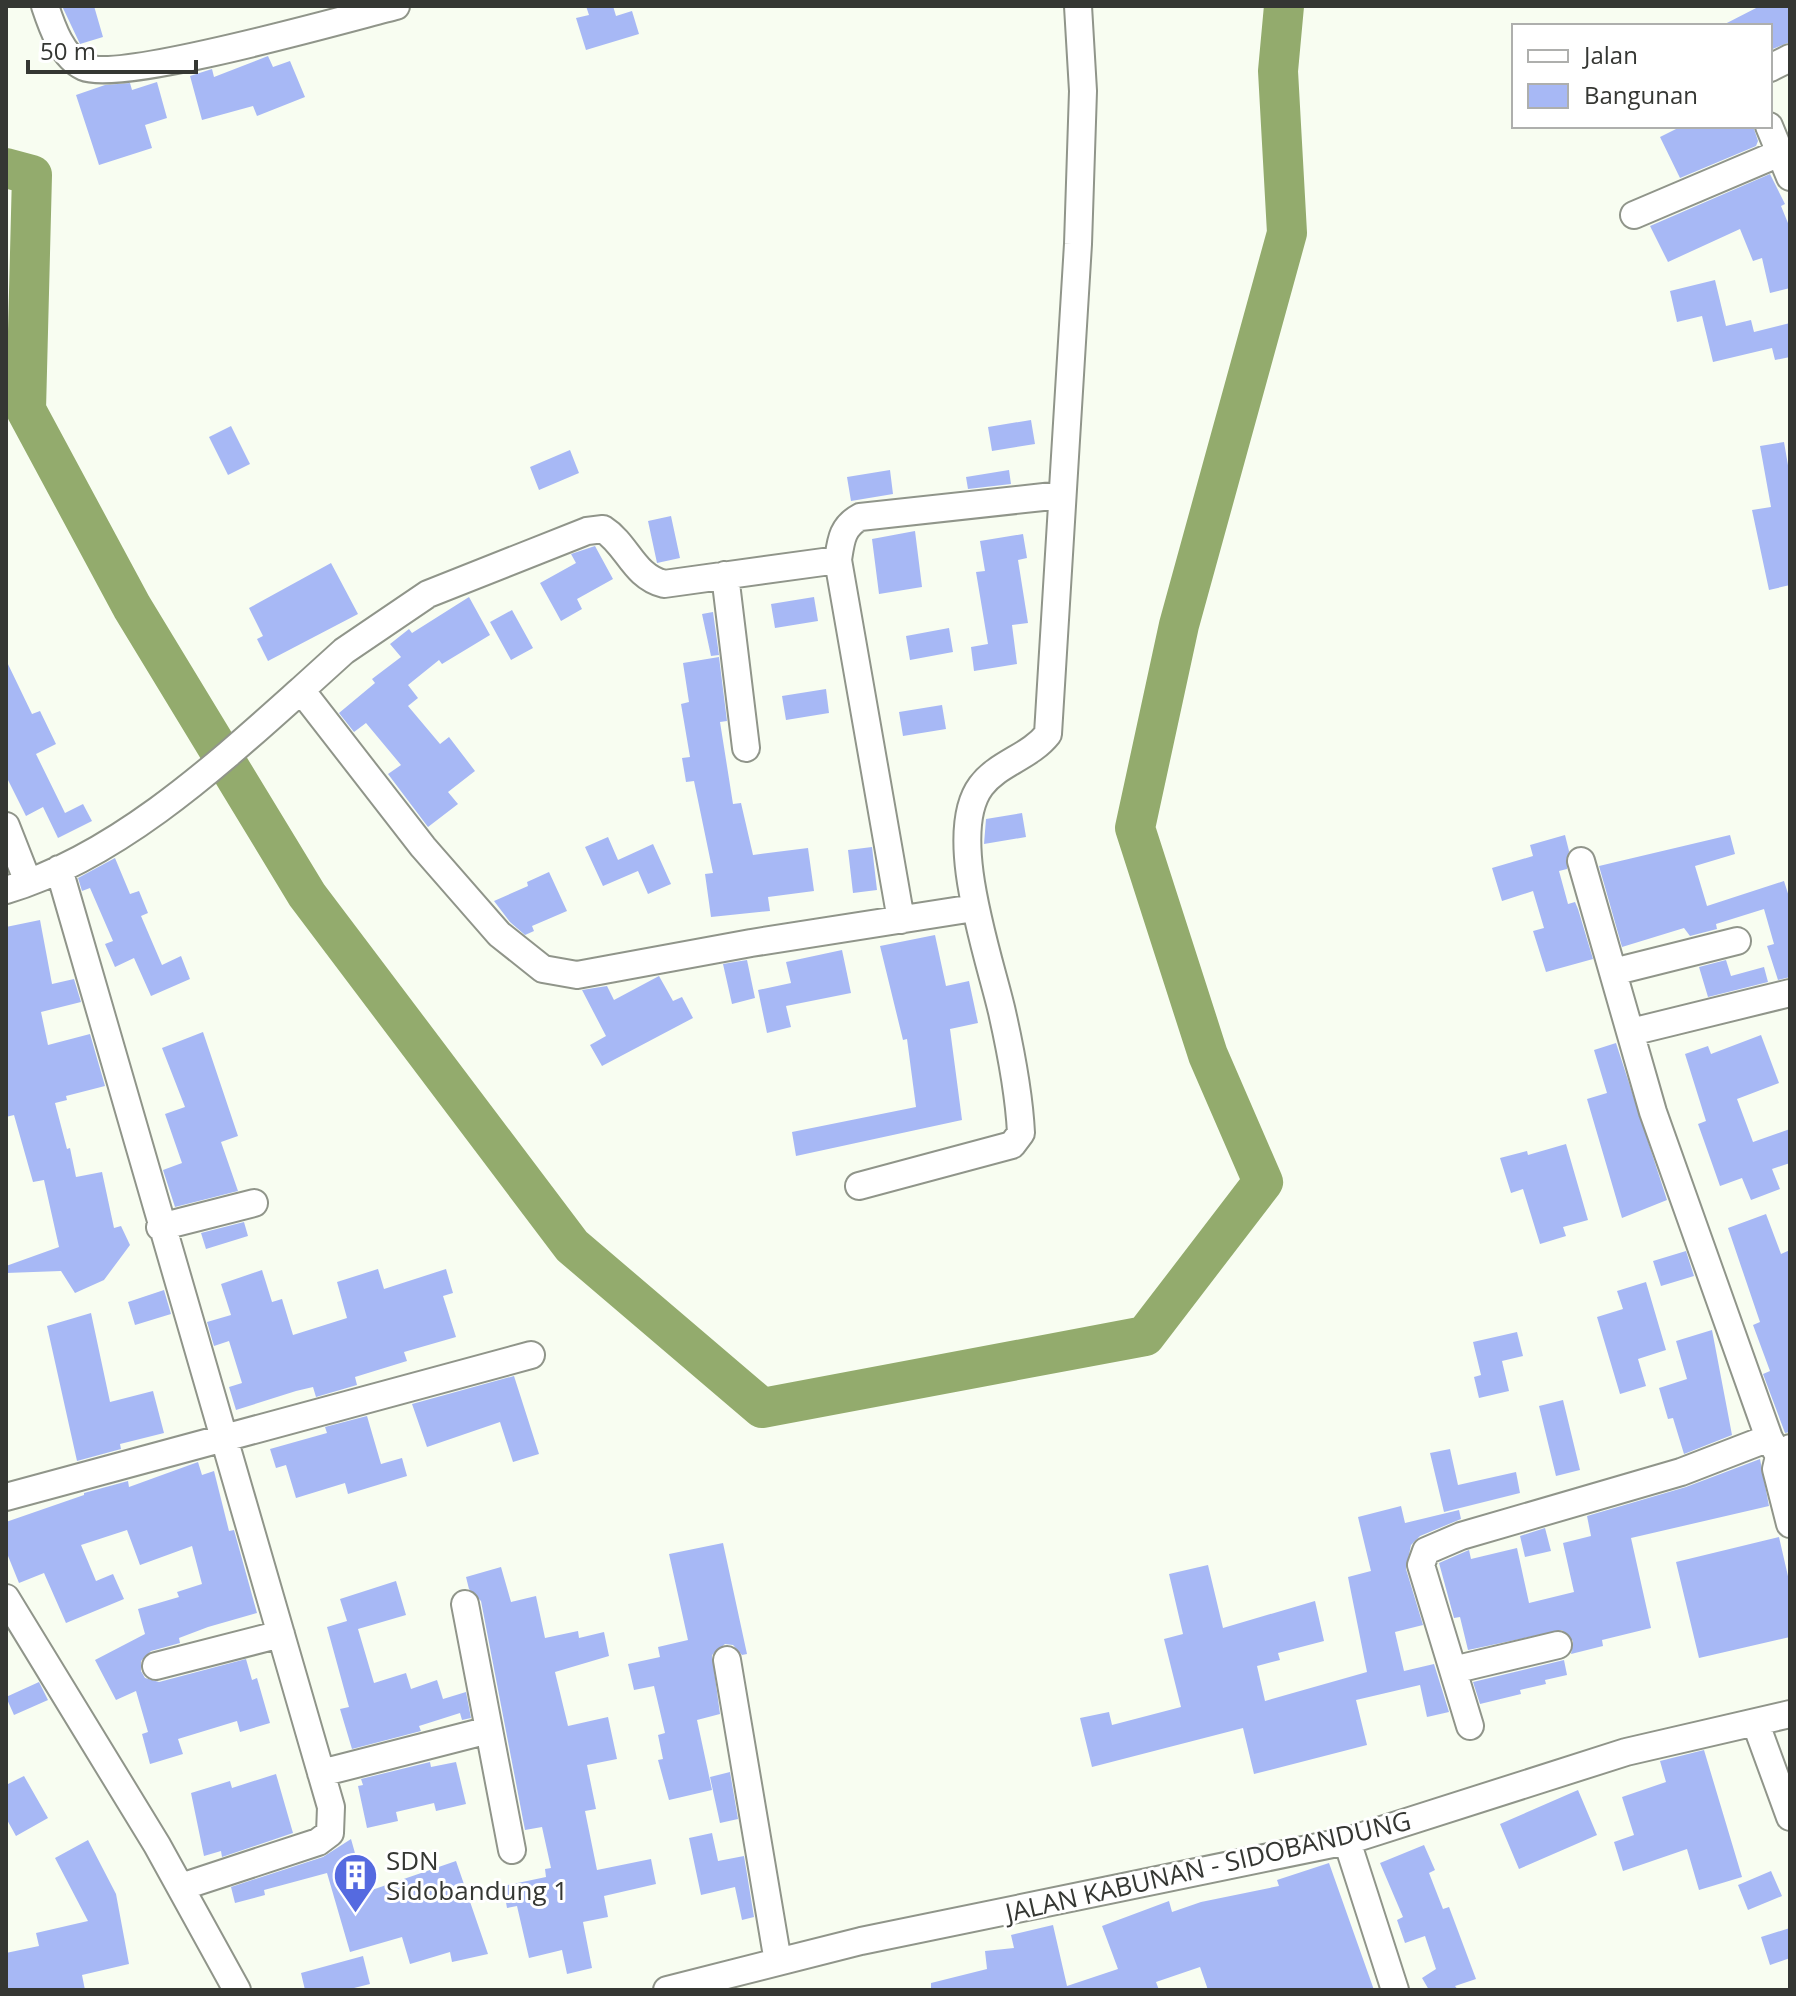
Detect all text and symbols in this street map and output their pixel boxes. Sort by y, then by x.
scale bar [28,24,196,74]
legend [1512,24,1772,128]
text: 50 m [40,34,96,67]
text: Jalan [1582,38,1638,71]
text: Bangunan [1584,78,1698,111]
street label: JALAN KABUNAN - SIDOBANDUNG [999,1802,1414,1931]
place label: SDN Sidobandung 1 [386,1842,568,1908]
building icon: SDN Sidobandung 1 [331,1851,379,1914]

